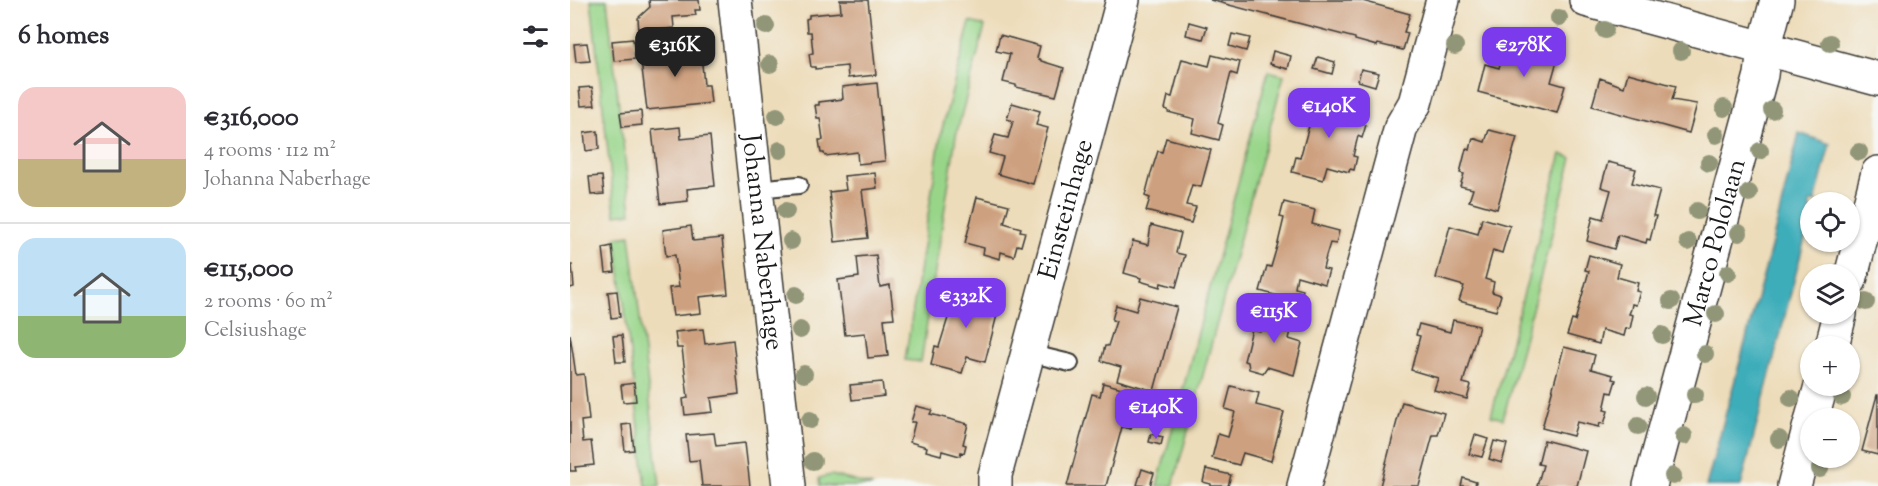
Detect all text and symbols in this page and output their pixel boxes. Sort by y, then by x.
text: 6 homes [18,18,109,55]
icon: filters [519,20,552,53]
pin: €316K [633,27,717,78]
pin: €278K [1482,27,1566,78]
text: €316K [649,32,701,61]
text: €278K [1496,32,1552,61]
pin: €140K [1287,88,1371,139]
text: €140K [1302,93,1356,122]
text: €316,000 [204,100,299,137]
icon: home [66,111,138,183]
street label: Johanna Naberhage [731,131,792,352]
street label: Einsteinhage [1030,135,1103,284]
text: 4 rooms · 112 m² [204,137,336,166]
street label: Marco Pololaan [1675,155,1756,331]
text: Johanna Naberhage [204,166,371,195]
map controls [1800,192,1860,468]
button: locate [1800,192,1860,252]
text: €115,000 [204,251,294,288]
icon: home [66,262,138,334]
button: layers [1800,264,1860,324]
pin: €332K [924,278,1008,329]
text: €332K [940,283,992,312]
text: 2 rooms · 60 m² [204,288,333,317]
pin: €115K [1232,293,1316,344]
text: €115K [1250,298,1298,327]
text: Celsiushage [204,317,307,346]
button: + [1800,336,1860,396]
pin: €140K [1114,389,1198,440]
text: €140K [1129,394,1183,423]
button: − [1800,408,1860,468]

